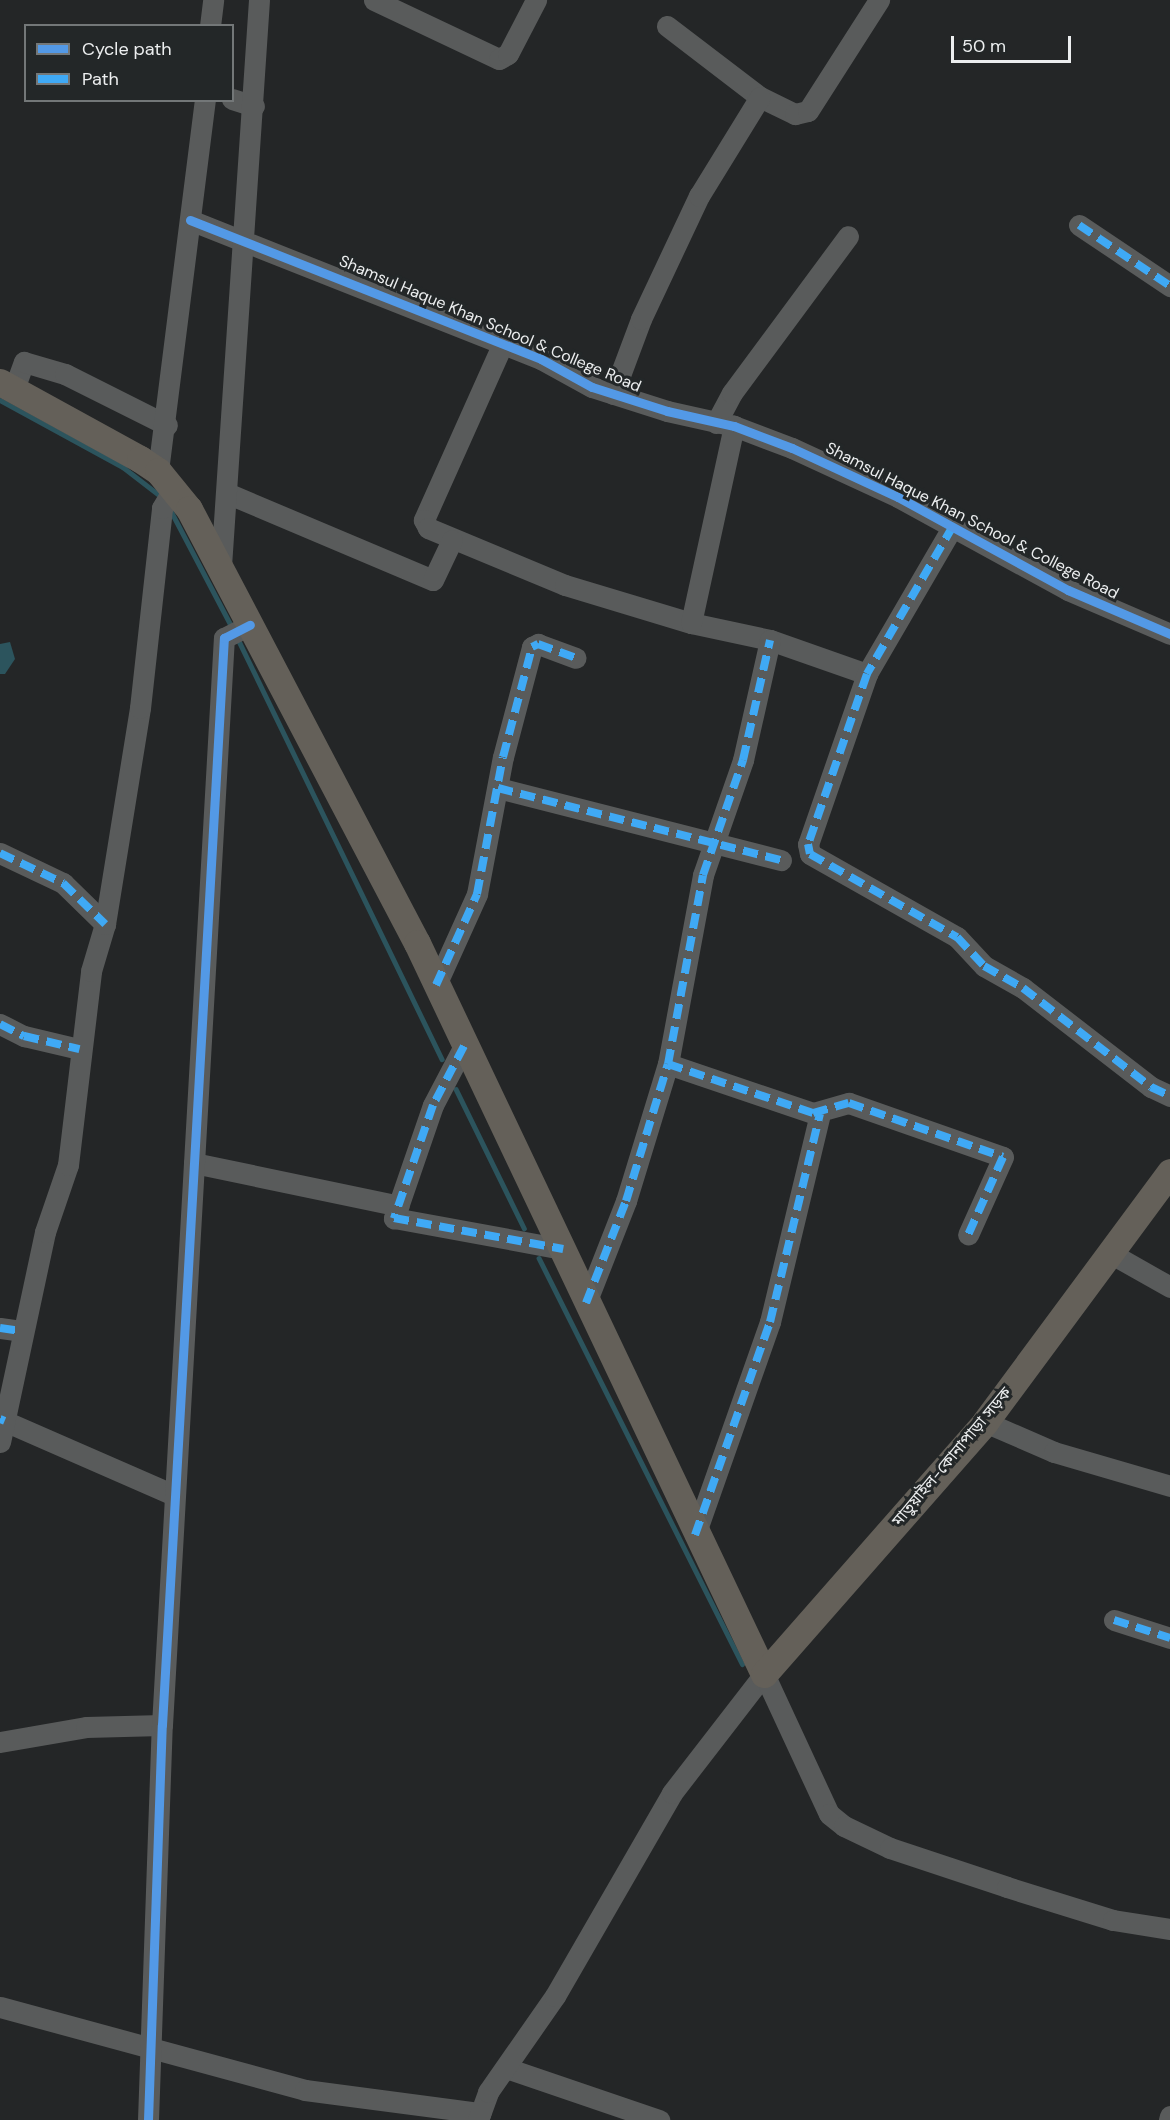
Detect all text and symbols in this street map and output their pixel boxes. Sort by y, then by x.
legend [24,24,234,102]
scale bar [954,24,1074,62]
text: 50 m [962,34,1006,58]
text: Cycle path [82,37,172,61]
text: Path [82,67,119,91]
street label: Shamsul Haque Khan School & College Road [336,251,644,397]
street label: Shamsul Haque Khan School & College Road [822,438,1122,604]
street label: মাতুয়াইল-কোনাপাড়া সড়ক [888,1384,1016,1530]

